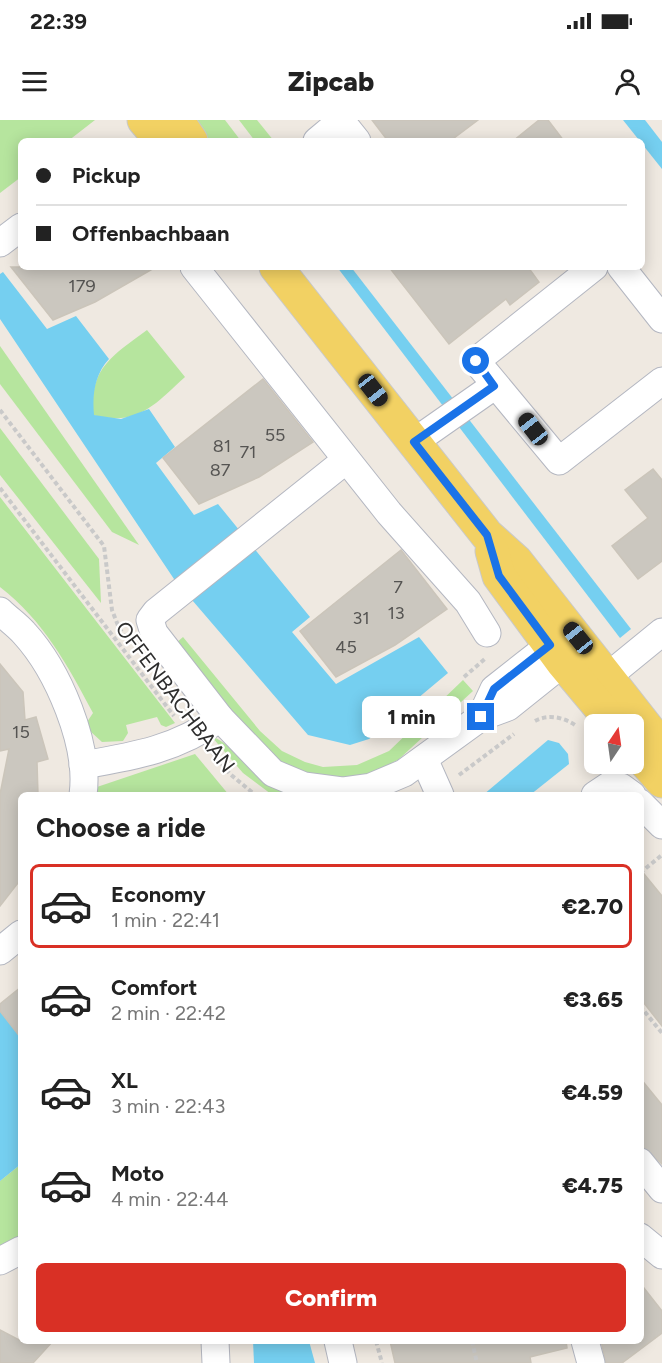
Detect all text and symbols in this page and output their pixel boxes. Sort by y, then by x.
text: 22:39 [30,8,87,35]
icon: menu [18,65,51,98]
text: Zipcab [288,65,374,98]
icon: person [611,65,644,98]
text: Pickup [72,162,141,189]
text: Offenbachbaan [72,220,229,247]
house number: 179 [68,275,96,297]
route start [462,347,489,374]
car [355,370,391,410]
car [515,409,551,449]
house number: 55 [265,424,285,446]
house number: 81 [213,435,231,457]
house number: 71 [239,441,257,463]
house number: 87 [210,459,231,481]
house number: 7 [393,576,403,598]
house number: 13 [387,602,405,624]
house number: 31 [352,607,370,629]
street label: OFFENBACHBAAN [110,616,240,777]
car [560,618,596,658]
house number: 45 [335,636,357,658]
callout: 1 min [361,696,460,738]
route end [467,703,494,730]
text: 1 min [388,705,435,729]
north arrow [584,714,644,774]
map controls [584,714,644,774]
house number: 15 [12,721,30,743]
text: Choose a ride [36,811,205,844]
icon: car [39,879,93,933]
text: Economy [111,881,206,908]
text: €2.70 [562,893,623,920]
text: 1 min · 22:41 [111,908,220,932]
icon: car [39,972,93,1026]
text: Comfort [111,974,197,1001]
text: €3.65 [563,986,623,1013]
text: 2 min · 22:42 [111,1001,226,1025]
icon: car [39,1065,93,1119]
text: XL [111,1067,138,1094]
text: €4.59 [562,1079,623,1106]
text: 3 min · 22:43 [111,1094,225,1118]
icon: car [39,1158,93,1212]
text: Moto [111,1160,164,1187]
text: €4.75 [562,1172,623,1199]
text: 4 min · 22:44 [111,1187,228,1211]
button: Confirm [36,1263,626,1332]

